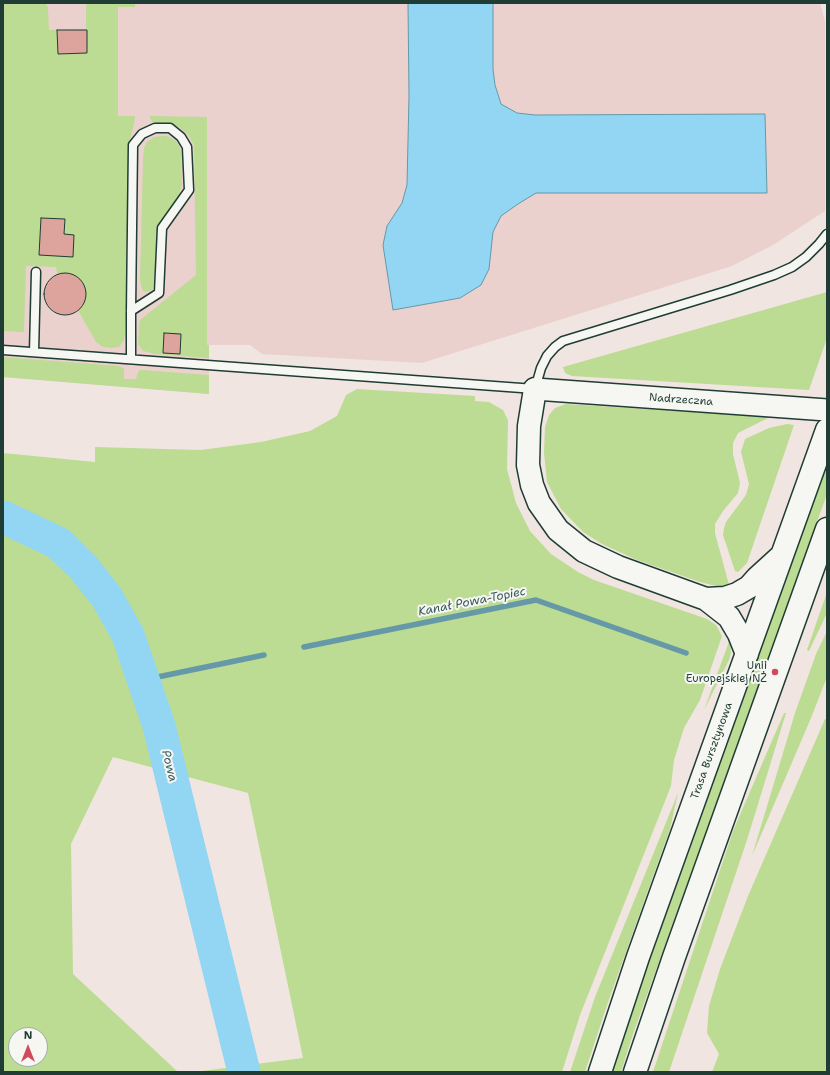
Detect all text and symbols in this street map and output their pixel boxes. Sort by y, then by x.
street label: Nadrzeczna [648,391,714,409]
water label: Kanał Powa-Topiec [417,584,527,620]
place label: Unii Europejskiej NŻ [686,659,767,685]
marker: Unii Europejskiej NŻ [770,667,780,677]
street label: Trasa Bursztynowa [688,701,736,801]
water label: Powa [158,749,180,783]
north arrow [8,1027,48,1067]
text: N [24,1028,32,1043]

